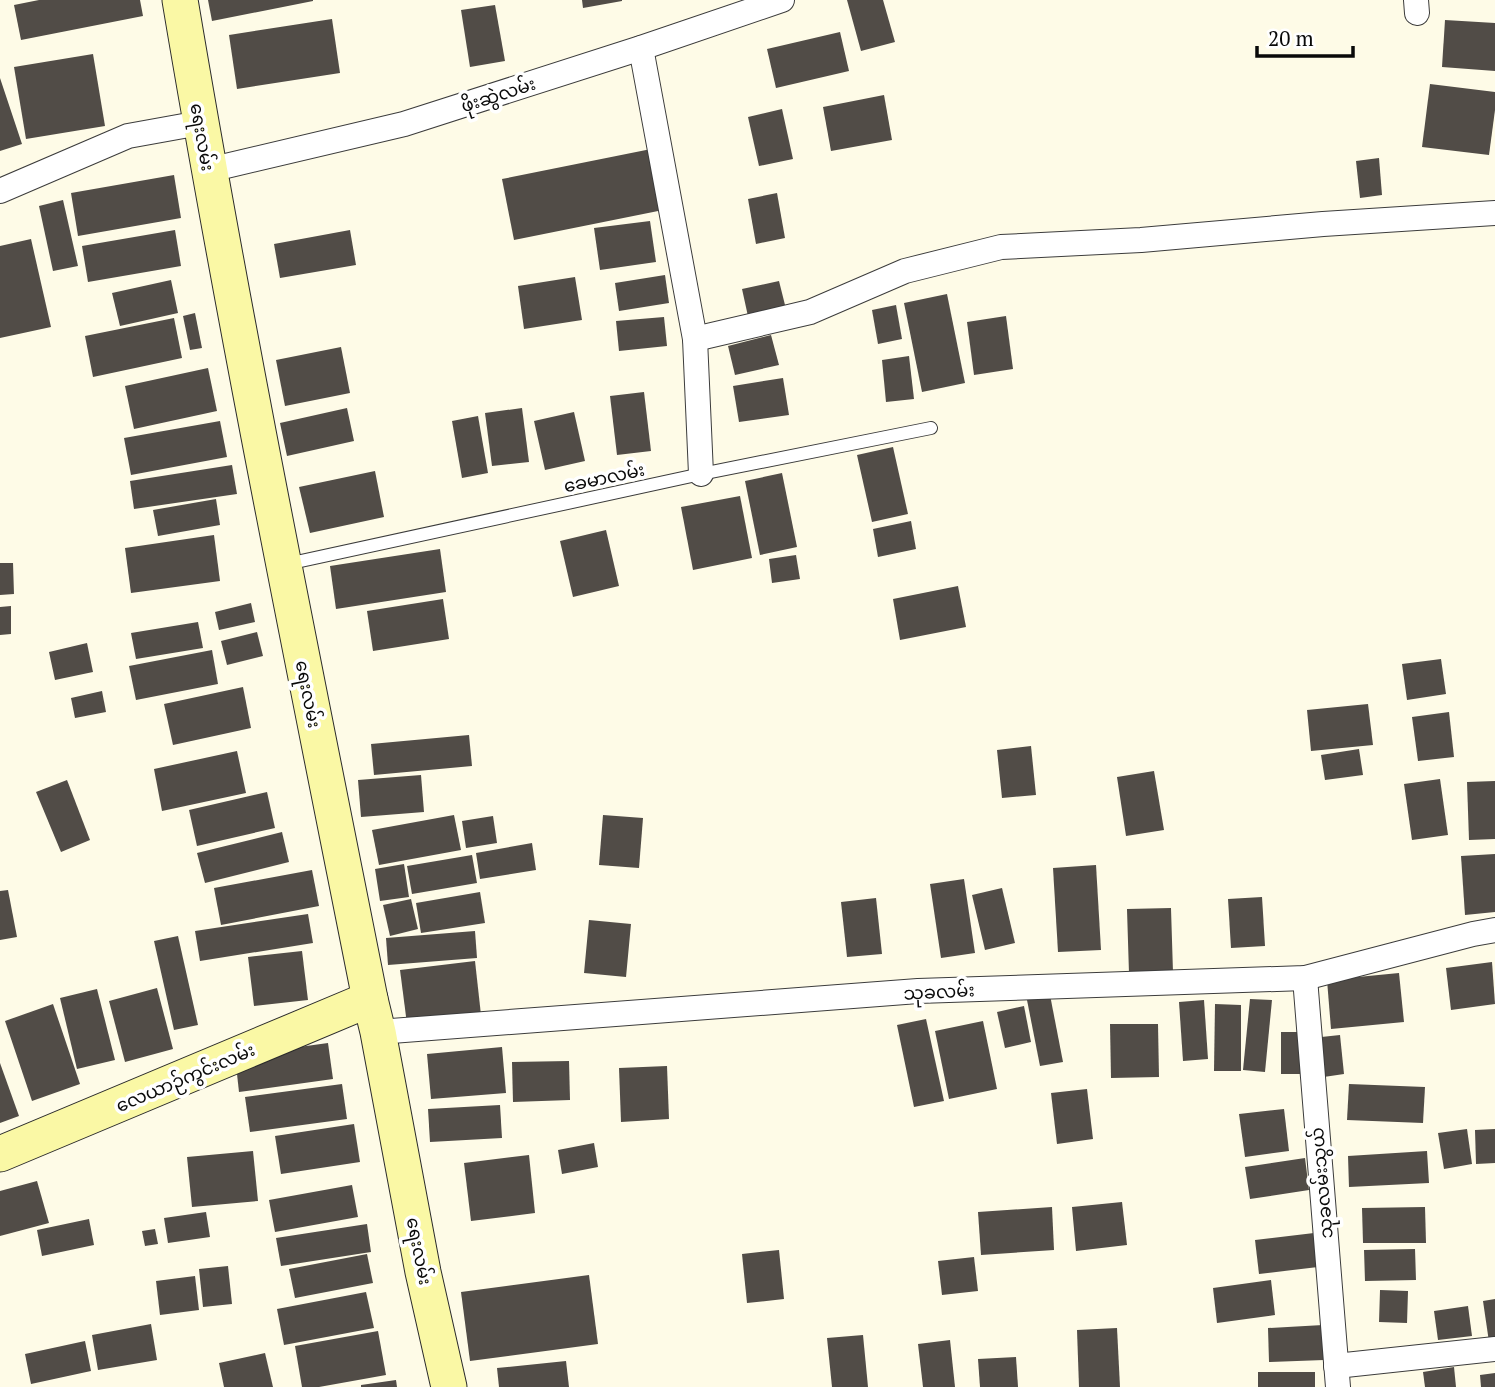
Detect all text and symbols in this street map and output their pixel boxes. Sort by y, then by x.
scale bar [1257,14,1353,58]
text: 20 m [1268,24,1314,52]
street label: ဖိုးဆွဲလမ်း [457,70,540,121]
street label: ရေးလမ်း [181,101,221,173]
street label: ခေမာလမ်း [561,457,647,497]
street label: ရေးလမ်း [287,658,327,731]
street label: သုခလမ်း [903,977,975,1009]
street label: လေယာဉ်ကွင်းလမ်း [112,1037,260,1121]
street label: သုခလမ်းသွယ် [1304,1126,1342,1240]
street label: ရေးလမ်း [398,1215,438,1288]

